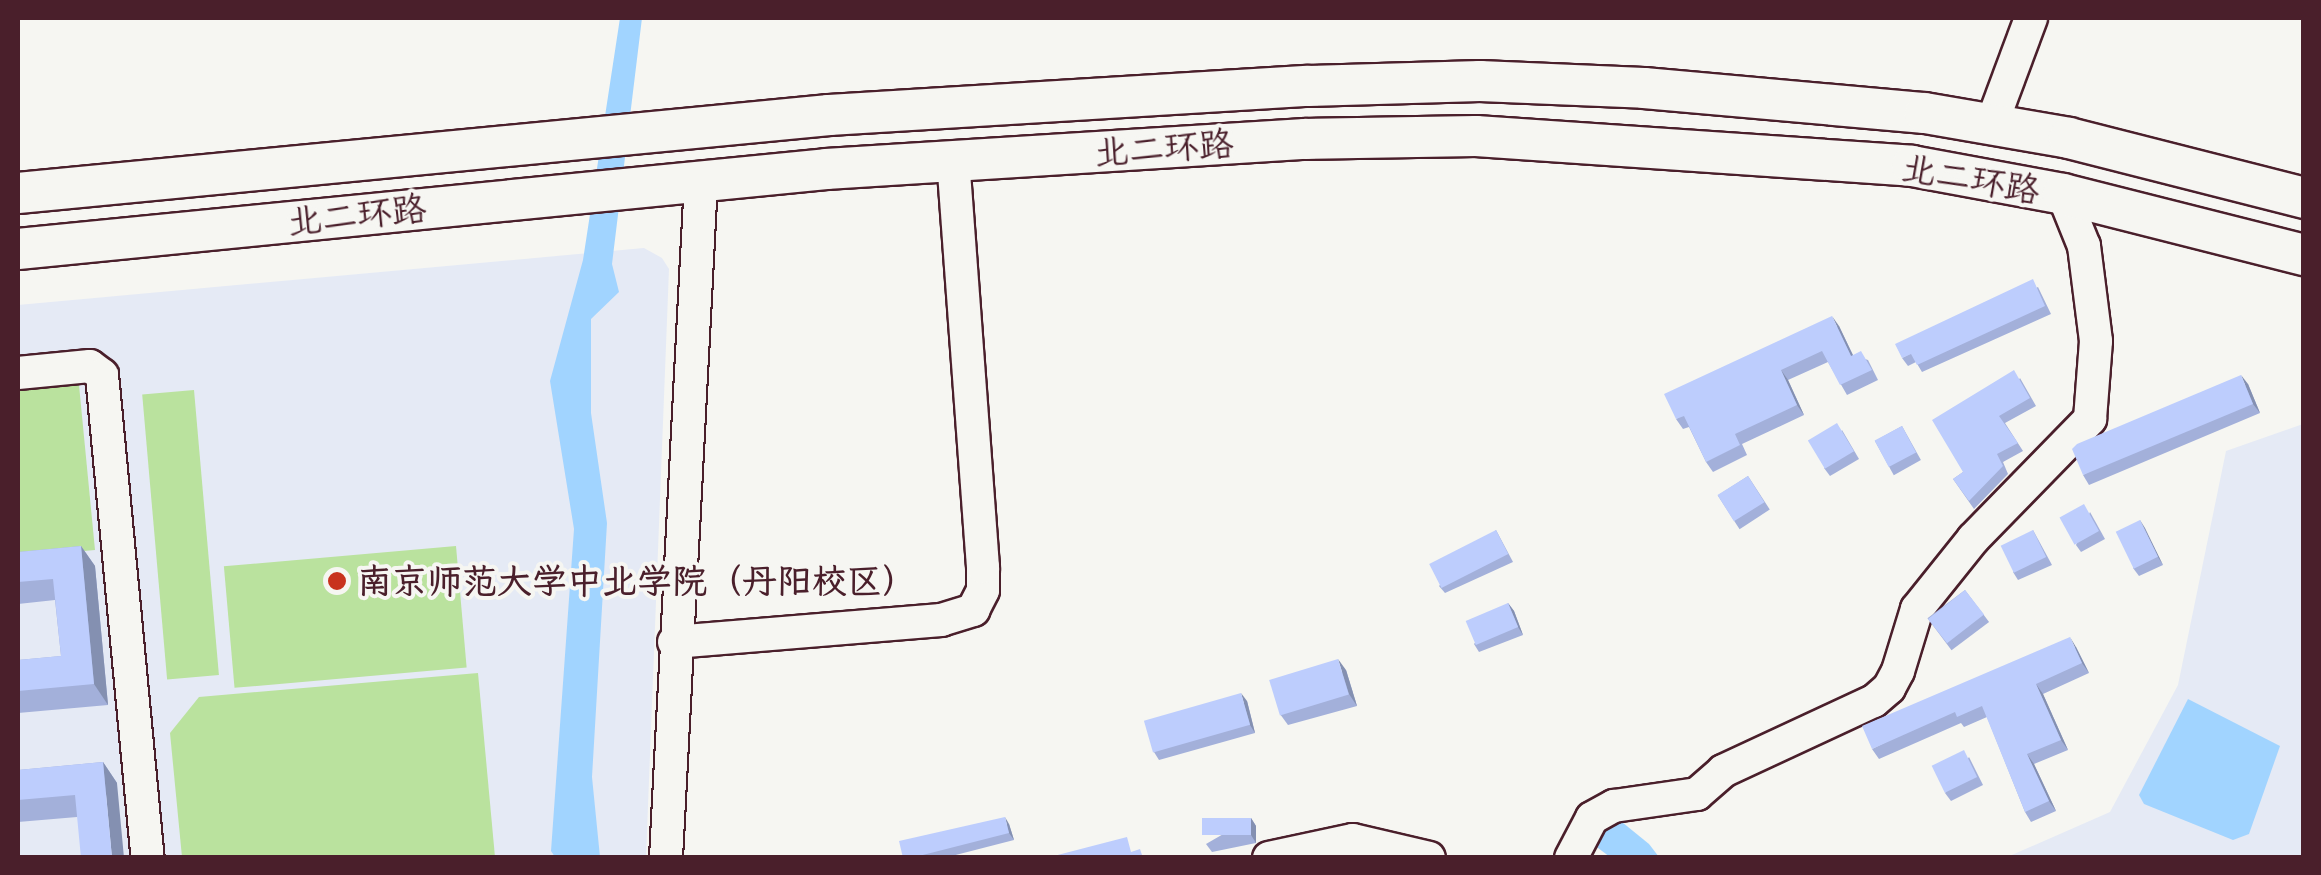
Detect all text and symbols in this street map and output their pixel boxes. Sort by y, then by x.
street label: 北二环路 [1093,122,1235,174]
street label: 北二环路 [1898,146,2044,212]
street label: 北二环路 [285,187,429,243]
place label: 南京师范大学中北学院（丹阳校区） [357,560,917,602]
marker: 南京师范大学中北学院（丹阳校区） [326,570,348,592]

